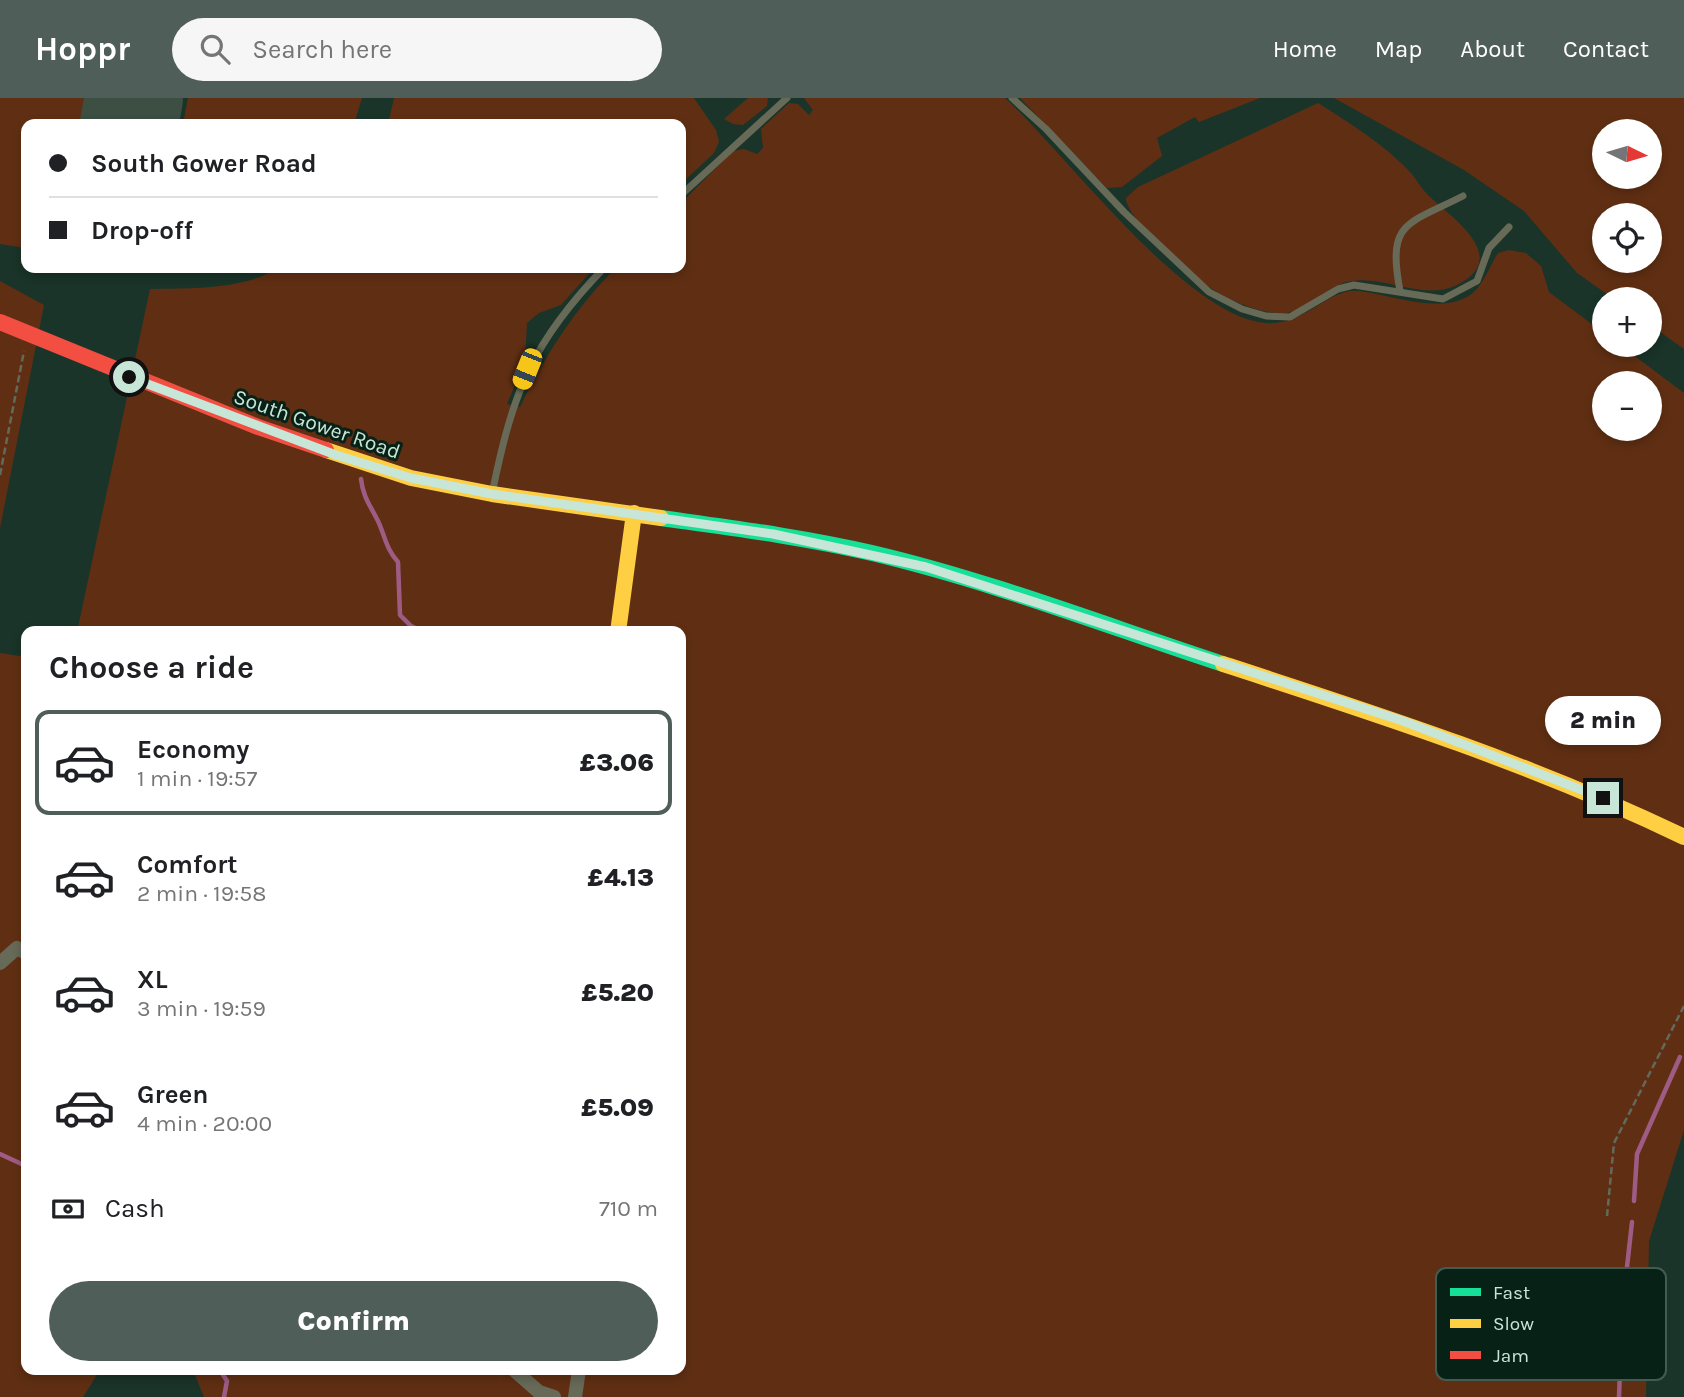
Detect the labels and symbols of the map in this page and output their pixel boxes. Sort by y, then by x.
north arrow [1592,119,1662,189]
car [510,346,545,392]
route start [113,361,145,393]
street label: South Gower Road [231,384,403,464]
callout: 2 min [1545,696,1661,746]
route end [1587,782,1619,814]
legend [1436,1268,1666,1380]
text: Fast [1493,1282,1530,1304]
text: Slow [1493,1313,1534,1335]
text: Jam [1493,1345,1529,1367]

